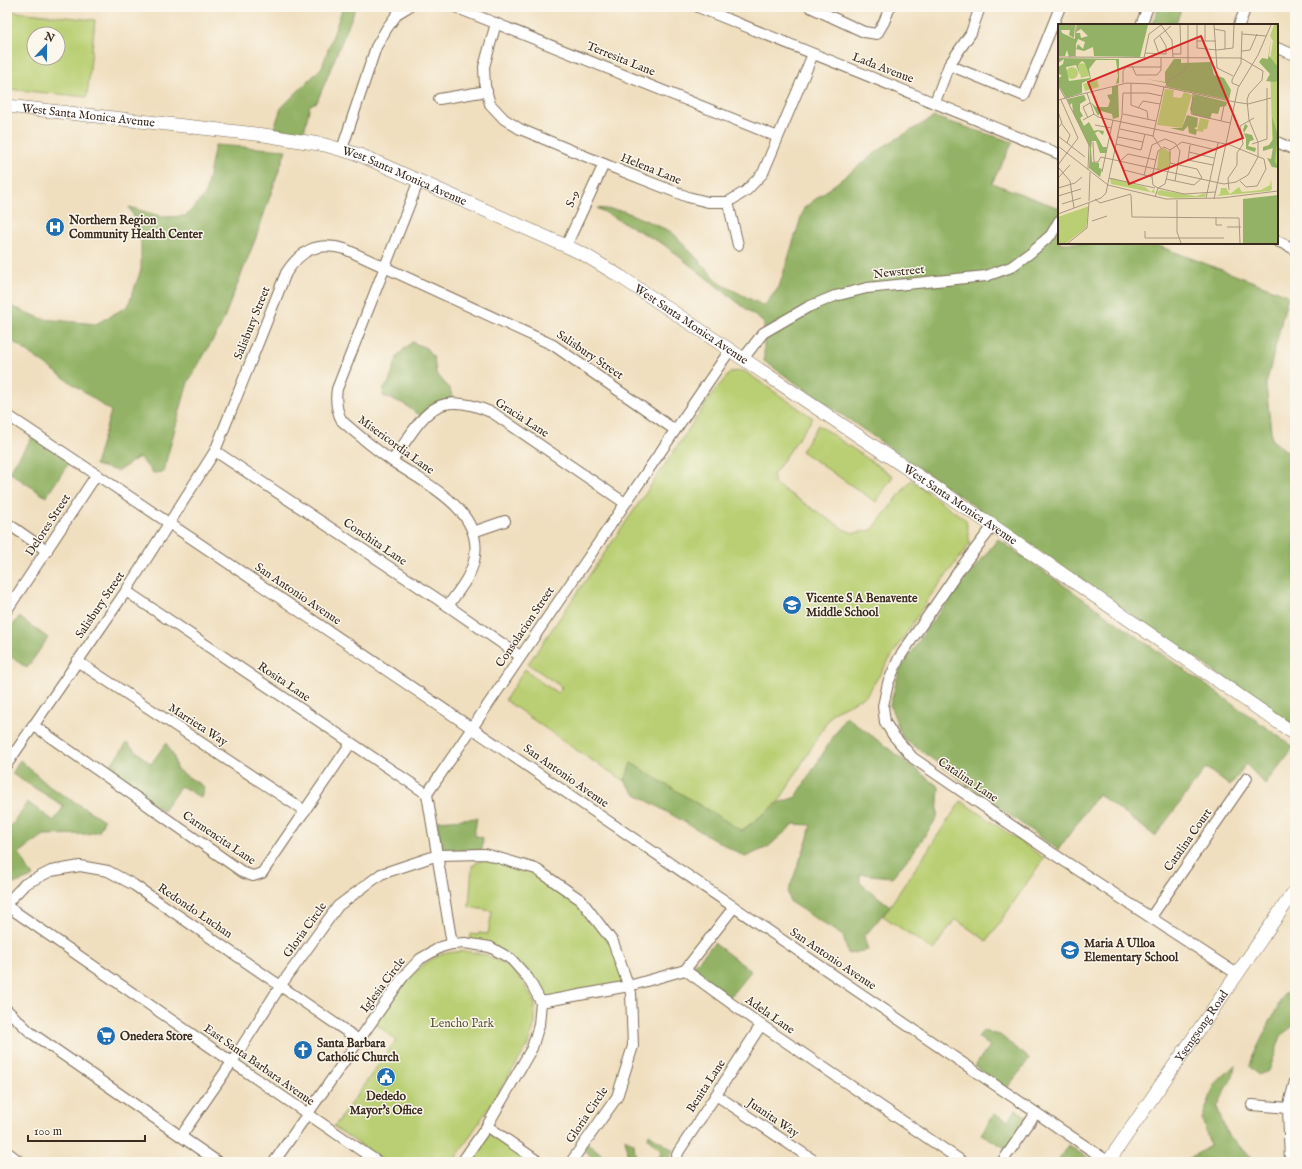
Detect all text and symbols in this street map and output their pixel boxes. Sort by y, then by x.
inset map [1058,24,1278,244]
north arrow [26,26,66,66]
text: N [41,29,57,46]
street label: Terresita Lane [585,38,658,80]
street label: Lada Avenue [850,49,916,87]
street label: West Santa Monica Avenue [21,100,156,130]
street label: West Santa Monica Avenue [341,143,470,209]
street label: Helena Lane [618,150,684,188]
street label: S-9 [563,188,583,210]
place label: Northern Region Community Health Center [68,213,203,243]
hospital icon: Northern Region Community Health Center [44,216,66,238]
street label: Newstreet [873,262,925,282]
street label: West Santa Monica Avenue [632,281,752,368]
street label: Salisbury Street [231,284,273,362]
street label: Salisbury Street [554,327,626,383]
street label: Gracia Lane [492,395,552,441]
street label: Misericordia Lane [355,412,438,478]
street label: West Santa Monica Avenue [901,461,1021,548]
street label: Delores Street [22,491,74,559]
street label: Conchita Lane [340,515,410,569]
street label: San Antonio Avenue [252,560,344,629]
street label: Salisbury Street [72,569,128,641]
street label: Consolacion Street [492,584,558,670]
place label: Vicente S A Benavente Middle School [805,591,918,620]
school or university icon: Vicente S A Benavente Middle School [781,594,803,616]
street label: Rosita Lane [255,659,314,705]
street label: Marrieta Way [166,700,230,750]
street label: San Antonio Avenue [520,741,612,811]
street label: Catalina Lane [935,754,1001,806]
street label: Catalina Court [1161,806,1215,874]
street label: Carmencita Lane [180,808,259,868]
street label: Redondo Luchan [155,880,236,942]
street label: Gloria Circle [280,899,330,961]
street label: San Antonio Avenue [787,925,879,994]
place label: Maria A Ulloa Elementary School [1084,936,1179,966]
school or university icon: Maria A Ulloa Elementary School [1059,939,1081,961]
street label: Iglesia Circle [357,954,409,1016]
street label: Ysengsong Road [1172,987,1232,1065]
street label: Adela Lane [742,992,798,1038]
park label: Lencho Park [430,1016,495,1031]
street label: East Santa Barbara Avenue [201,1021,318,1109]
supermarket icon: Onedera Store [95,1025,117,1047]
place label: Onedera Store [120,1029,193,1044]
place label: Santa Barbara Catholic Church [317,1036,400,1065]
church icon: Santa Barbara Catholic Church [292,1039,314,1061]
street label: Benita Lane [683,1056,729,1115]
public building icon: Dededo Mayor's Office [375,1066,397,1088]
street label: Gloria Circle [563,1084,612,1146]
place label: Dededo Mayor's Office [350,1089,423,1119]
street label: Juanita Way [742,1094,802,1142]
scale bar [28,1117,145,1143]
text: 100 m [34,1124,62,1139]

